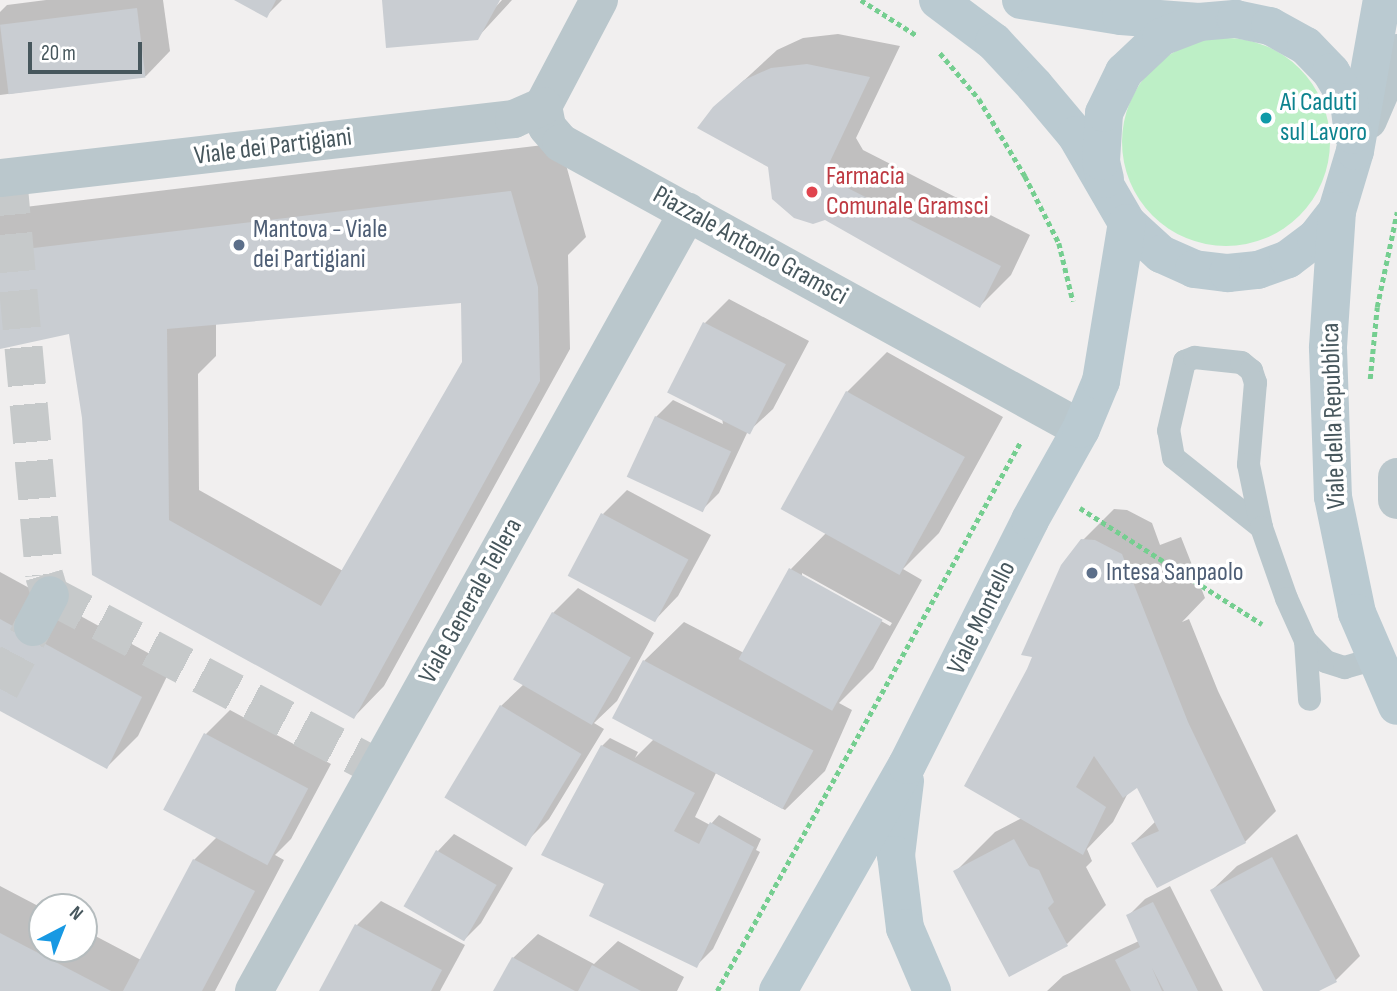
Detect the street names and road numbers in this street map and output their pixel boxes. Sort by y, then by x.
street label: Viale dei Partigiani [192,122,354,172]
street label: Piazzale Antonio Gramsci [647,180,853,312]
street label: Viale della Repubblica [1315,322,1353,510]
street label: Viale Generale Tellera [413,513,529,689]
street label: Viale Montello [941,556,1023,680]

